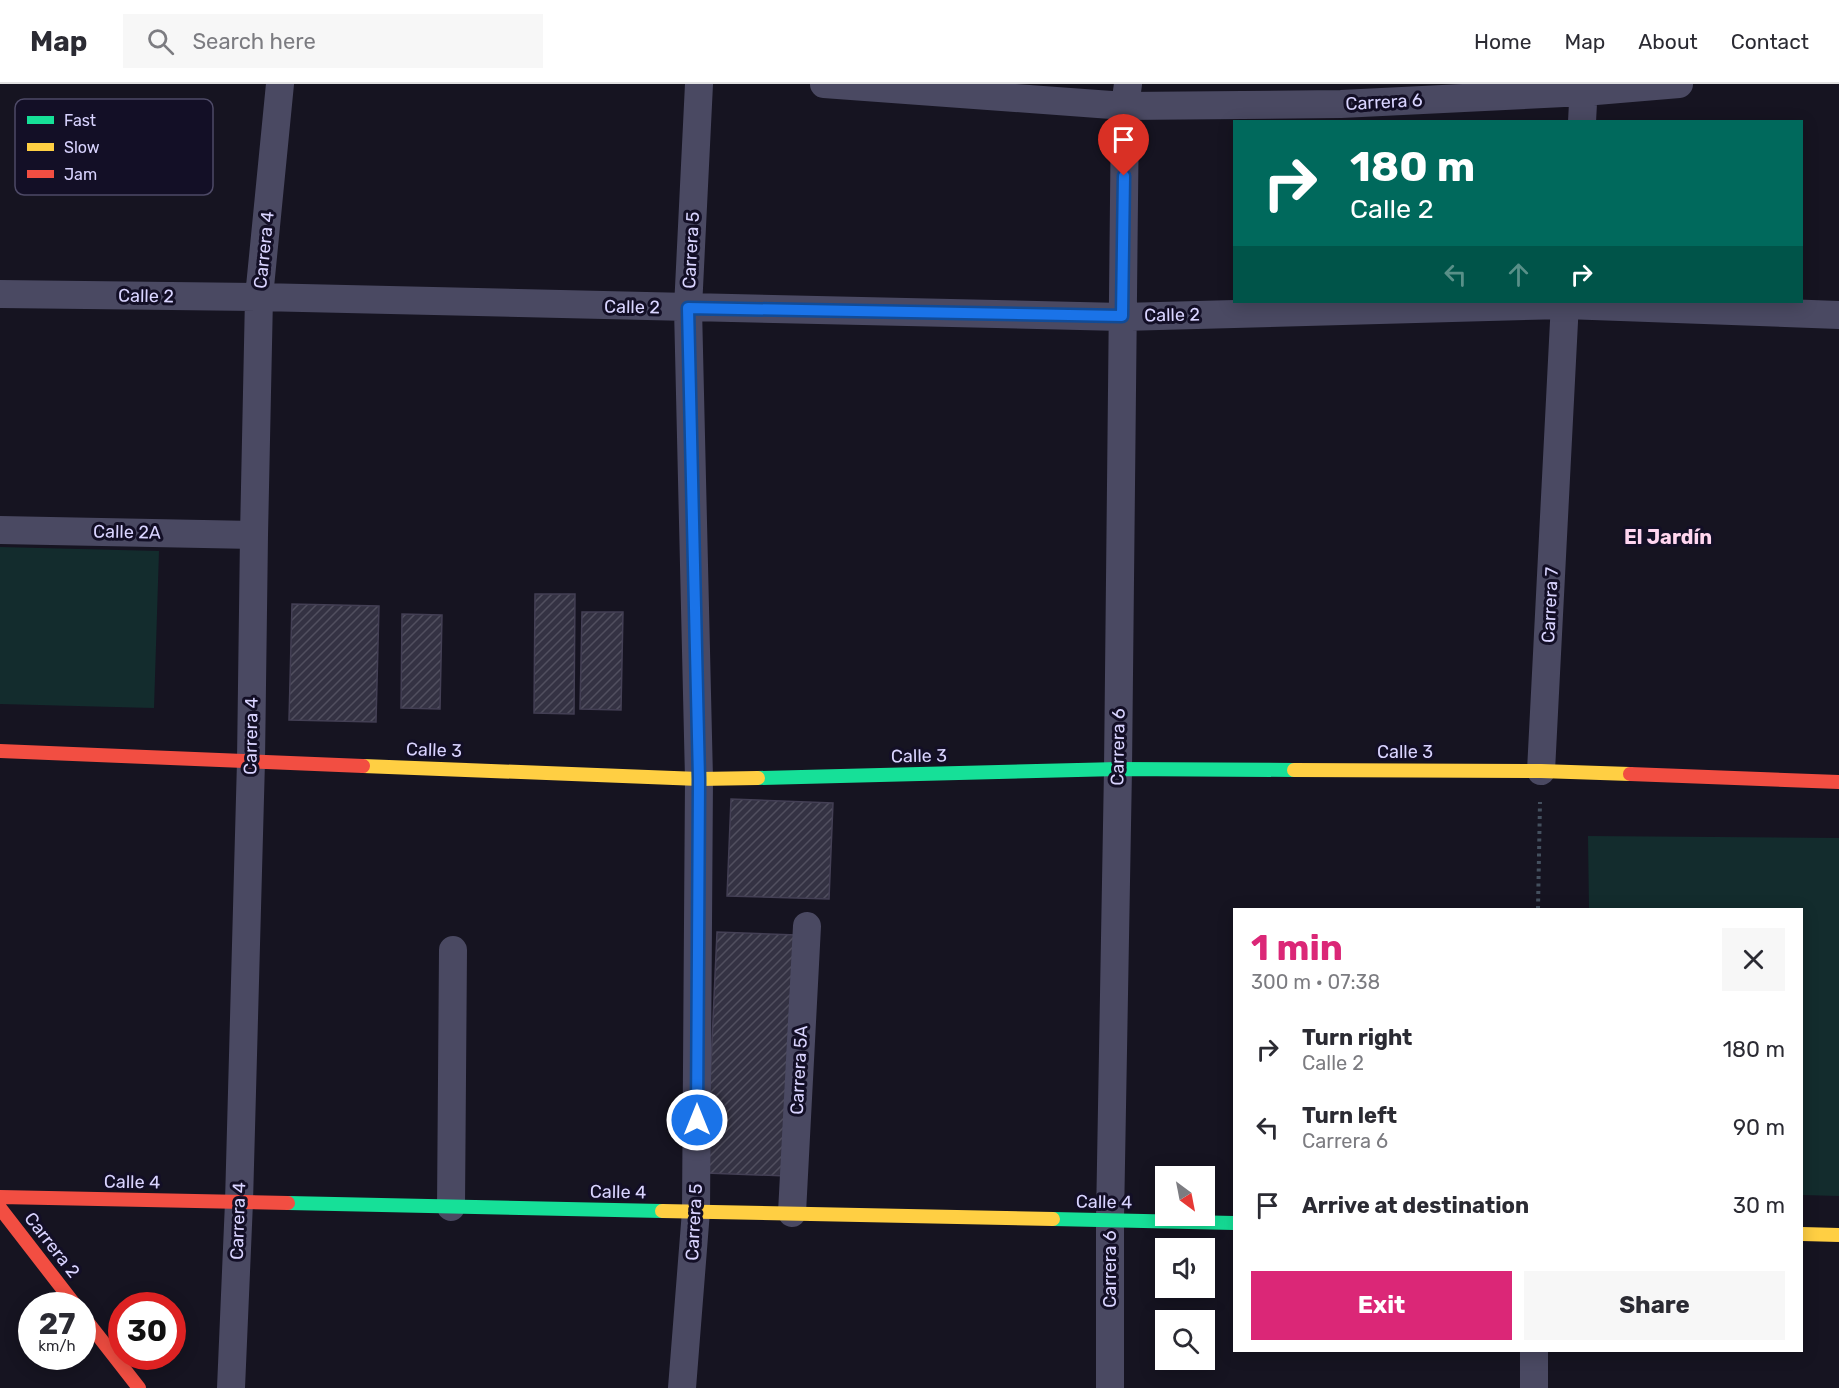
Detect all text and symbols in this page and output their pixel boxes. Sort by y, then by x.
search box [123,14,543,68]
text: Map [30,25,87,58]
icon: search [144,25,177,58]
text: Search here [192,28,316,55]
text: Home [1474,29,1531,54]
text: Map [1564,29,1605,54]
text: About [1638,29,1698,54]
text: Contact [1731,29,1809,54]
street label: Carrera 6 [1345,89,1423,115]
legend [15,99,213,195]
text: Fast [64,111,96,130]
pin [1098,114,1149,176]
icon: arrive [1107,123,1140,156]
text: Slow [64,138,100,157]
text: 180 m [1350,142,1475,192]
icon: right [1251,144,1329,222]
text: Jam [64,165,97,184]
text: Calle 2 [1350,193,1434,225]
street label: Carrera 4 [249,210,279,290]
street label: Carrera 5 [678,211,704,289]
icon: left [1439,258,1472,291]
icon: ahead [1502,258,1535,291]
icon: right [1565,258,1598,291]
street label: Calle 2 [118,285,174,307]
street label: Calle 2 [604,296,660,318]
street label: Calle 2 [1144,304,1200,326]
street label: Calle 2A [93,520,161,544]
district label: El Jardín [1624,525,1712,549]
street label: Carrera 7 [1537,567,1563,643]
street label: Carrera 4 [239,697,263,775]
street label: Carrera 6 [1106,708,1130,786]
street label: Calle 3 [406,738,462,762]
street label: Calle 3 [1377,741,1433,763]
street label: Calle 3 [891,745,947,767]
text: 1 min [1251,926,1343,969]
button: close [1722,928,1785,991]
text: 300 m · 07:38 [1251,970,1380,994]
text: Turn right [1302,1024,1412,1051]
street label: Carrera 5A [786,1025,812,1115]
icon: right [1251,1033,1284,1066]
text: 180 m [1723,1036,1785,1063]
text: Calle 2 [1302,1051,1364,1075]
position arrow [665,1088,729,1152]
text: Turn left [1302,1102,1397,1129]
icon: left [1251,1111,1284,1144]
text: 90 m [1733,1114,1785,1141]
text: Carrera 6 [1302,1129,1388,1153]
north arrow [1155,1166,1215,1226]
map controls [1155,1166,1215,1370]
street label: Calle 4 [104,1171,160,1193]
street label: Calle 4 [590,1181,646,1203]
street label: Carrera 4 [226,1182,250,1260]
street label: Carrera 5 [681,1183,707,1261]
icon: arrive [1251,1189,1284,1222]
street label: Calle 4 [1076,1191,1132,1213]
text: Arrive at destination [1302,1192,1529,1219]
text: 30 m [1733,1192,1785,1219]
street label: Carrera 2 [20,1208,84,1282]
street label: Carrera 6 [1099,1230,1121,1308]
button: sound [1155,1238,1215,1298]
button: Exit [1251,1271,1512,1340]
button: Share [1524,1271,1785,1340]
speed limit sign: 30 [108,1292,186,1370]
text: 27 [39,1306,75,1342]
button: search [1155,1310,1215,1370]
text: km/h [38,1337,76,1355]

